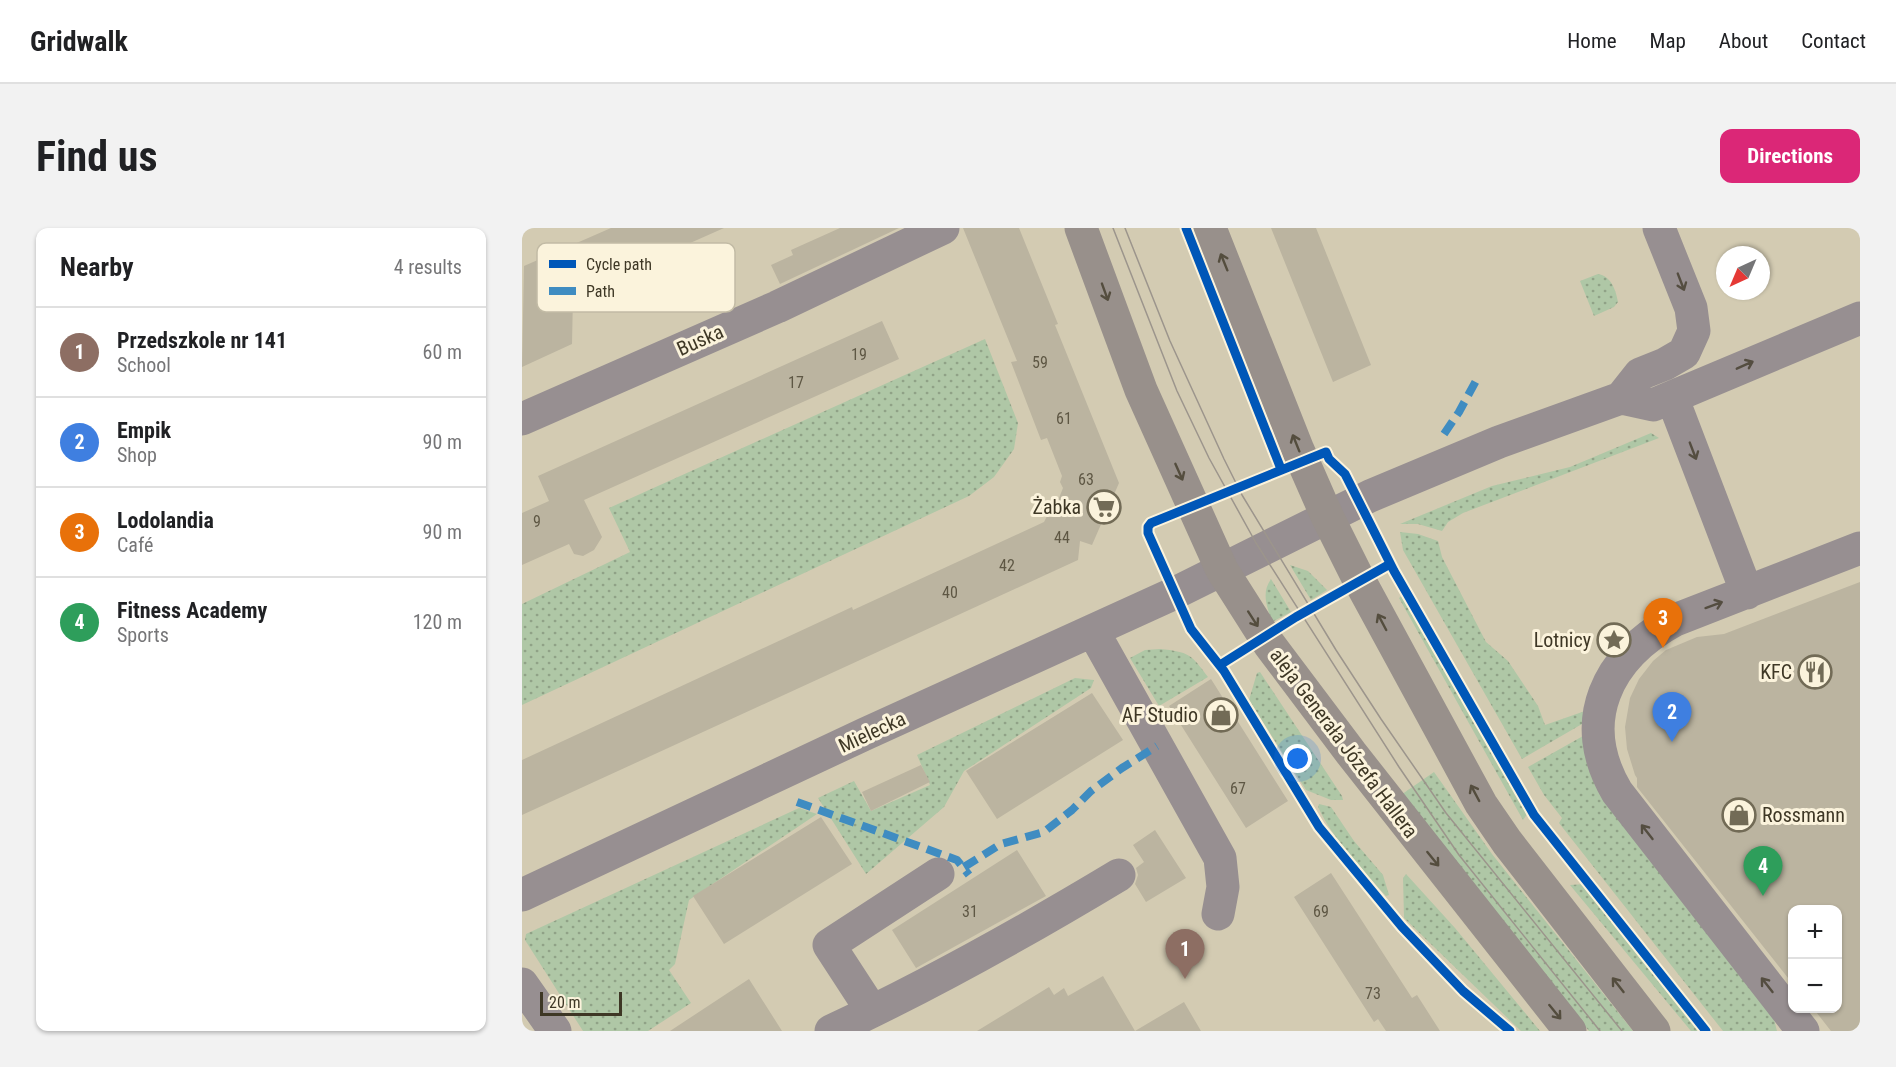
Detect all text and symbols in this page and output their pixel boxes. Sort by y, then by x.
text: Gridwalk [30,25,128,58]
text: Home [1567,29,1617,53]
text: Map [1650,29,1686,53]
text: About [1719,29,1768,53]
text: Contact [1801,29,1866,53]
button: Directions [1720,129,1860,183]
text: Find us [36,132,157,181]
legend [537,243,735,312]
north arrow [1716,246,1770,300]
text: Nearby [60,252,134,282]
one-way arrow [1218,253,1229,272]
text: 4 results [394,255,462,279]
text: Cycle path [586,255,652,274]
one-way arrow [1676,273,1687,291]
text: Path [586,282,615,301]
one-way arrow [1100,282,1111,301]
street label: Buska [673,319,727,361]
text: Przedszkole nr 141 [117,328,287,353]
text: 1 [74,340,85,364]
text: 60 m [423,340,462,364]
house number: 19 [851,345,867,364]
text: School [117,353,171,377]
house number: 59 [1032,353,1048,372]
one-way arrow [1735,359,1753,371]
house number: 17 [788,373,804,392]
house number: 61 [1056,409,1072,428]
text: Empik [117,418,171,443]
text: 2 [74,430,85,454]
text: 90 m [423,430,462,454]
one-way arrow [1290,434,1301,453]
one-way arrow [1688,441,1699,460]
text: Shop [117,443,157,467]
one-way arrow [1173,463,1185,481]
house number: 63 [1078,470,1094,489]
supermarket icon: Żabka [1086,489,1122,525]
place label: Żabka [1033,495,1081,519]
text: Lodolandia [117,508,214,533]
house number: 9 [533,512,541,531]
text: 3 [74,520,85,544]
text: 90 m [423,520,462,544]
house number: 44 [1054,528,1070,547]
text: Café [117,533,153,557]
house number: 42 [999,556,1015,575]
house number: 40 [942,583,958,602]
text: Fitness Academy [117,598,267,623]
pin: 3 [1644,598,1682,648]
one-way arrow [1704,599,1723,610]
text: 4 [74,610,85,634]
text: 120 m [413,610,462,634]
one-way arrow [1248,610,1260,627]
one-way arrow [1376,613,1387,631]
place icon: Lotnicy [1596,622,1632,658]
text: Sports [117,623,169,647]
place label: Lotnicy [1534,628,1591,652]
street label: aleja Generała Józefa Hallera [1265,644,1423,842]
restaurant icon: KFC [1797,654,1833,690]
place label: KFC [1760,660,1792,684]
pin: 2 [1652,692,1692,742]
shop icon: AF Studio [1203,697,1239,733]
place label: AF Studio [1122,703,1198,727]
street label: Mielecka [835,706,909,758]
your location [1283,744,1312,773]
house number: 67 [1230,779,1246,798]
one-way arrow [1469,785,1481,802]
shop icon: Rossmann [1721,797,1757,833]
place label: Rossmann [1762,803,1845,827]
one-way arrow [1640,824,1653,840]
pin: 4 [1744,846,1782,896]
one-way arrow [1427,851,1440,867]
house number: 31 [962,902,978,921]
house number: 69 [1313,902,1329,921]
map controls [1788,905,1842,1013]
button: + [1788,905,1842,959]
pin: 1 [1166,930,1204,979]
button: − [1788,959,1842,1013]
one-way arrow [1612,977,1625,993]
one-way arrow [1761,977,1774,993]
house number: 73 [1365,984,1381,1003]
scale bar [540,989,622,1016]
text: 20 m [549,993,581,1012]
one-way arrow [1548,1003,1561,1019]

